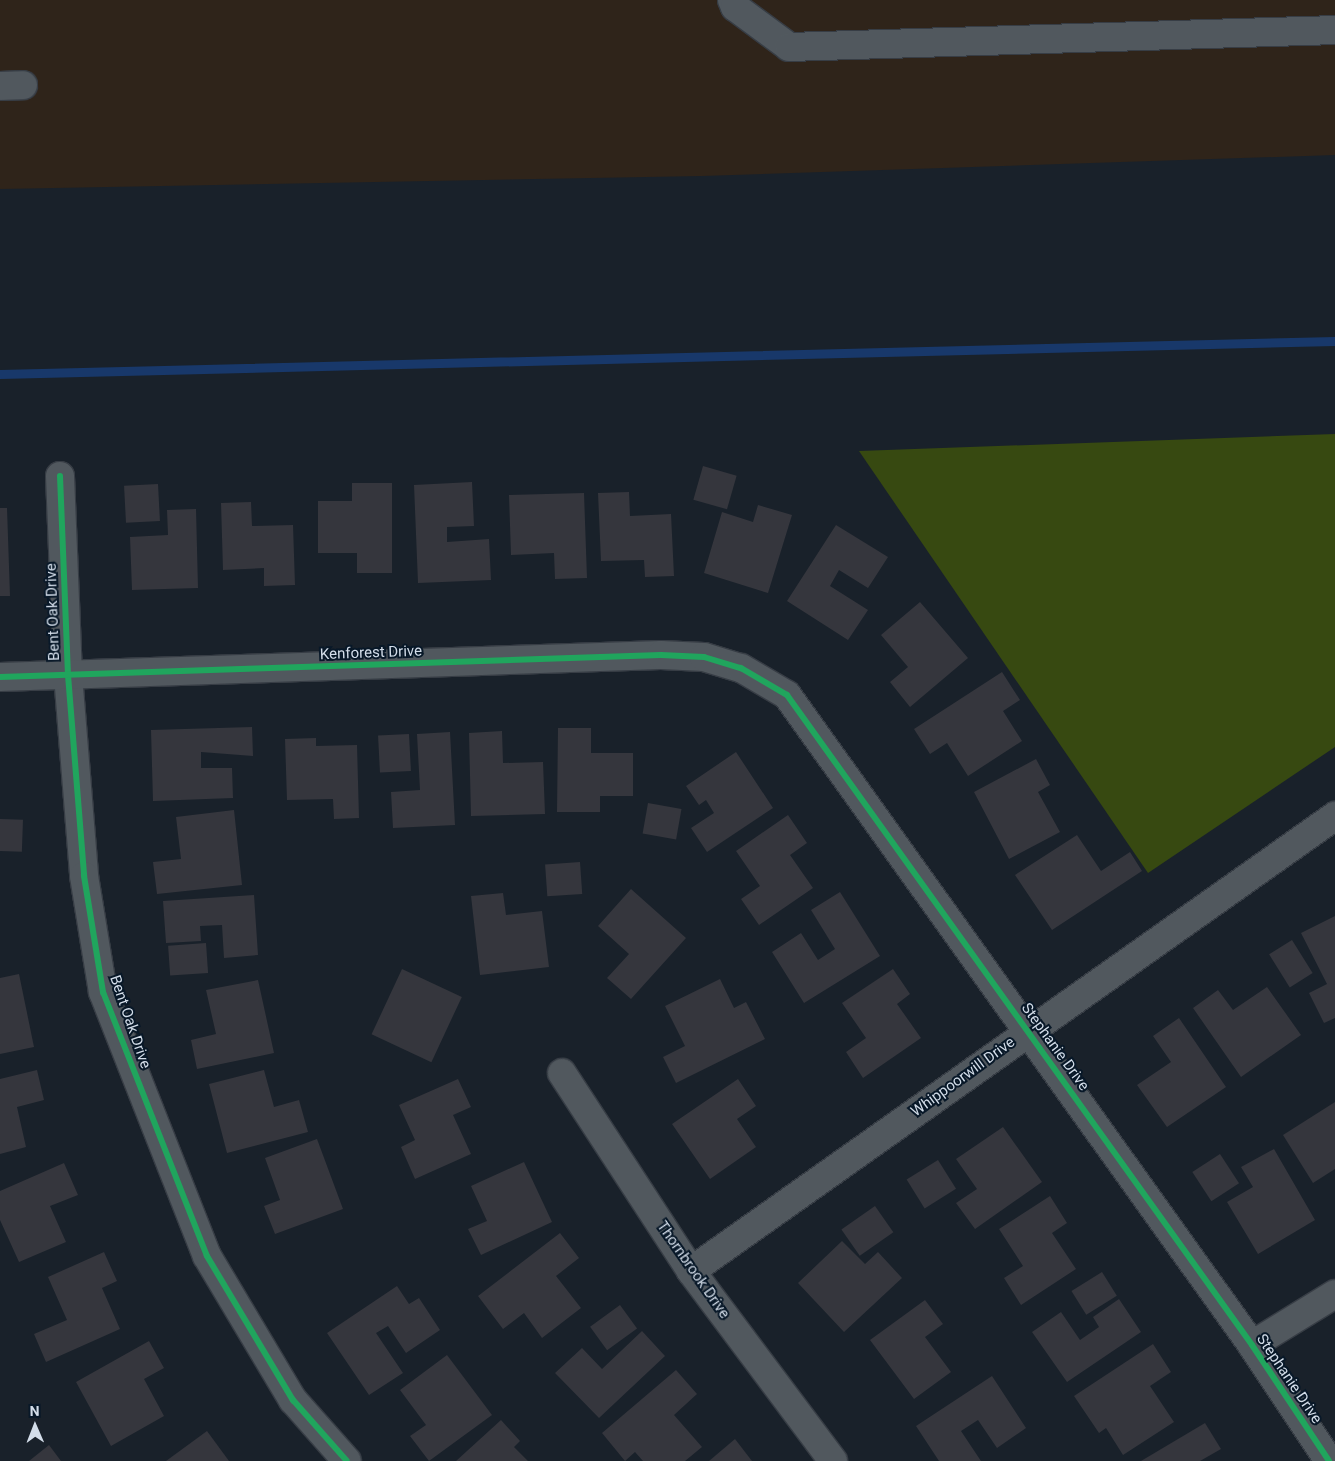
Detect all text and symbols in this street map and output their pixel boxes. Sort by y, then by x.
street label: Bent Oak Drive [42,563,64,661]
street label: Kenforest Drive [320,642,422,664]
street label: Bent Oak Drive [106,973,154,1071]
street label: Stephanie Drive [1017,1000,1093,1094]
street label: Whippoorwill Drive [908,1033,1018,1121]
street label: Thornbrook Drive [653,1218,733,1322]
street label: Stephanie Drive [1252,1331,1326,1427]
north arrow [10,1401,60,1451]
text: N [30,1403,40,1419]

